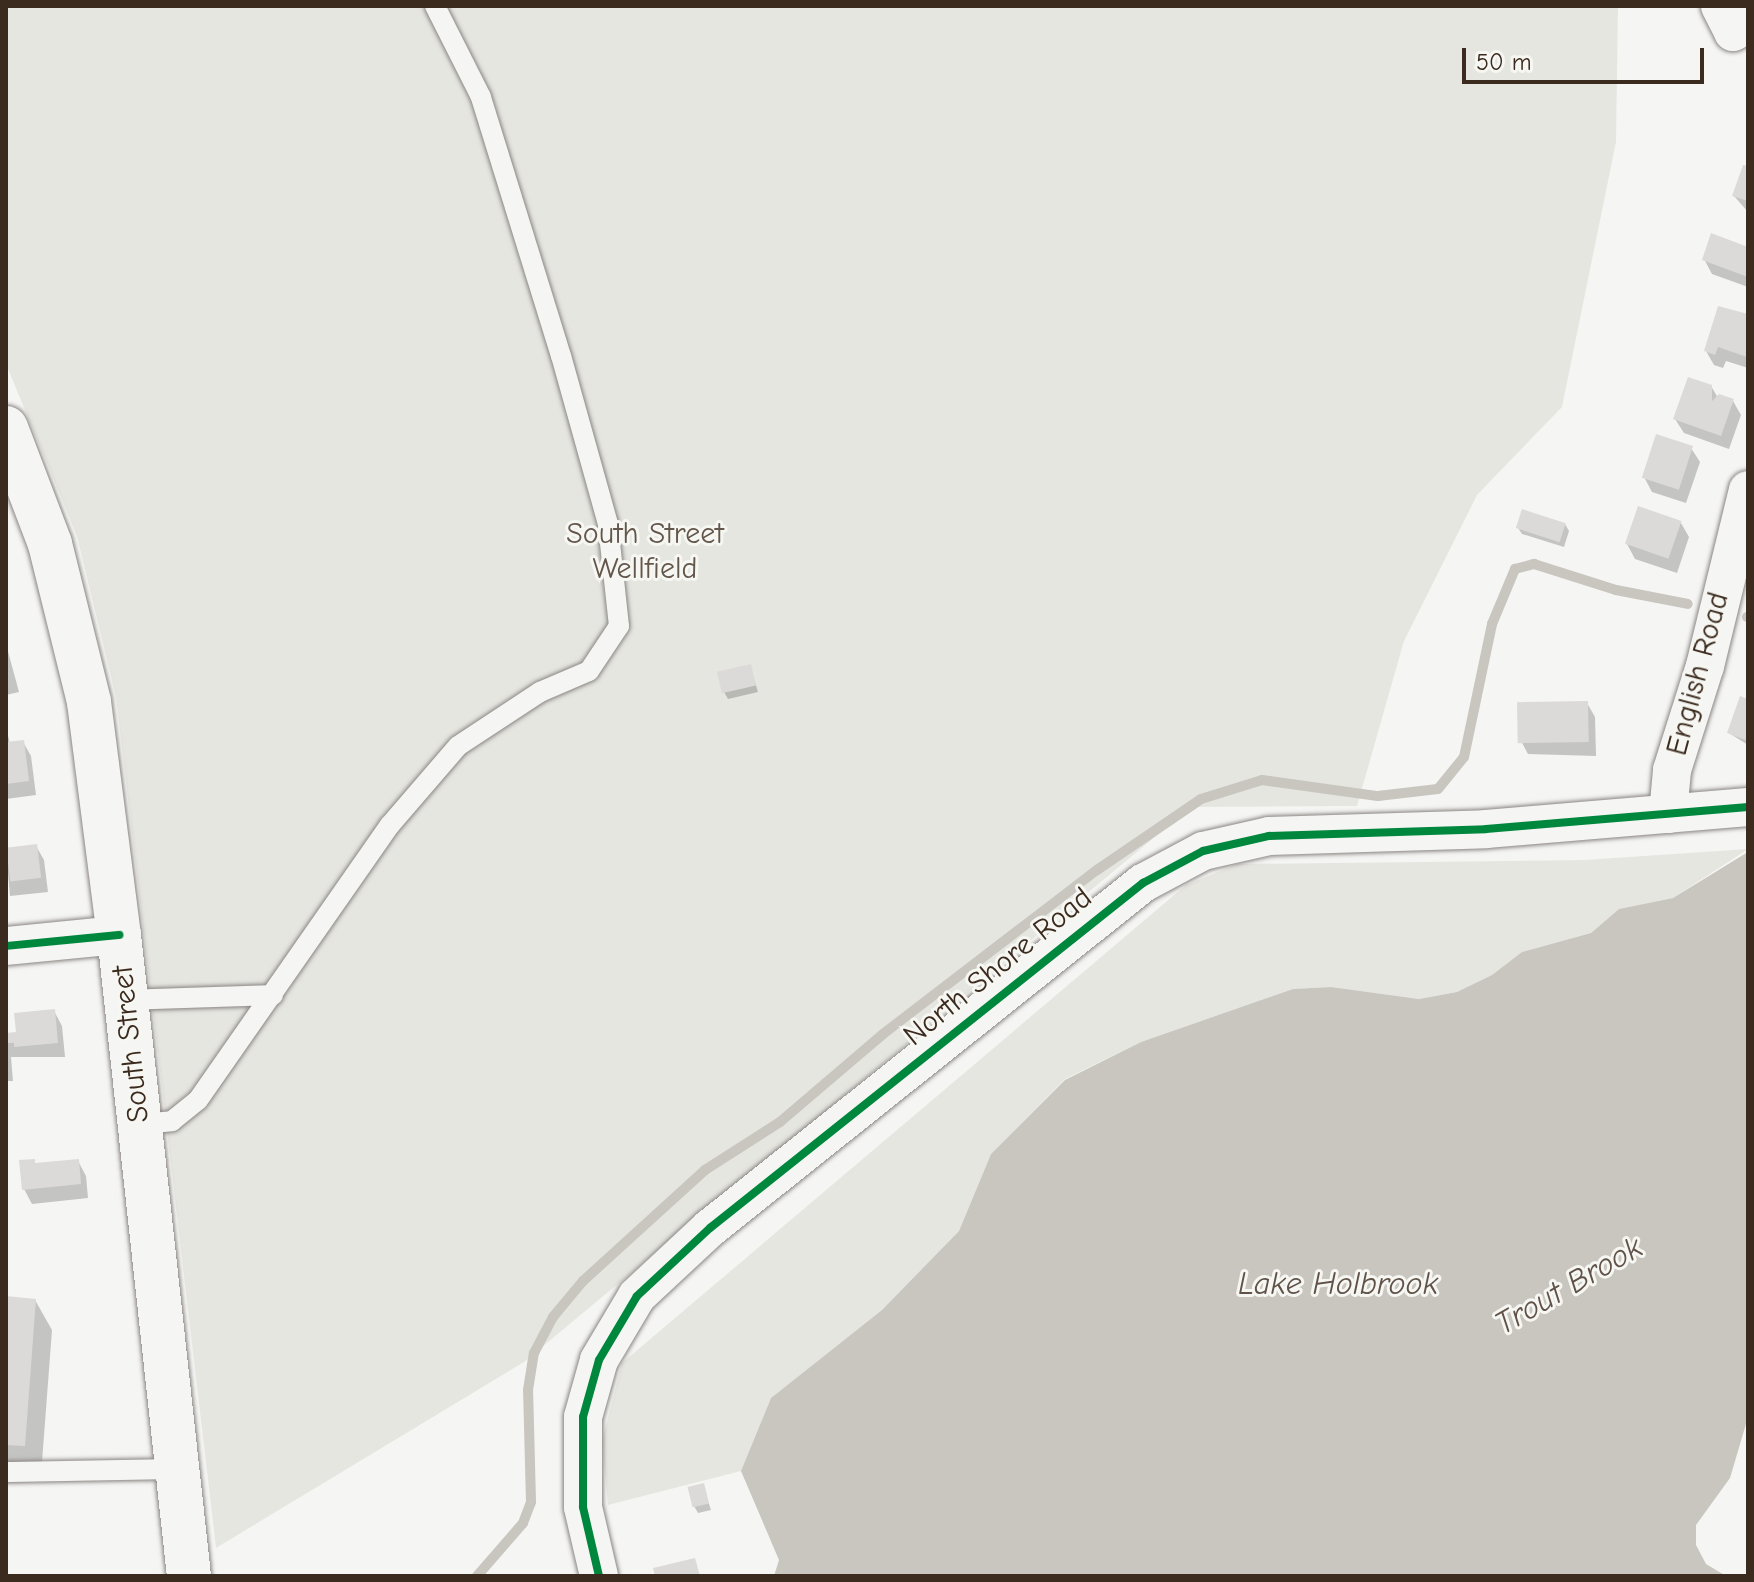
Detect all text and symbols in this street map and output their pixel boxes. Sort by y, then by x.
scale bar [1466,32,1708,82]
text: 50 m [1476,48,1532,76]
park label: South Street Wellfield [566,516,724,586]
street label: English Road [1659,589,1737,759]
street label: North Shore Road [897,880,1099,1054]
street label: South Street [105,964,157,1124]
water label: Trout Brook [1488,1228,1650,1344]
water label: Lake Holbrook [1238,1265,1438,1303]

